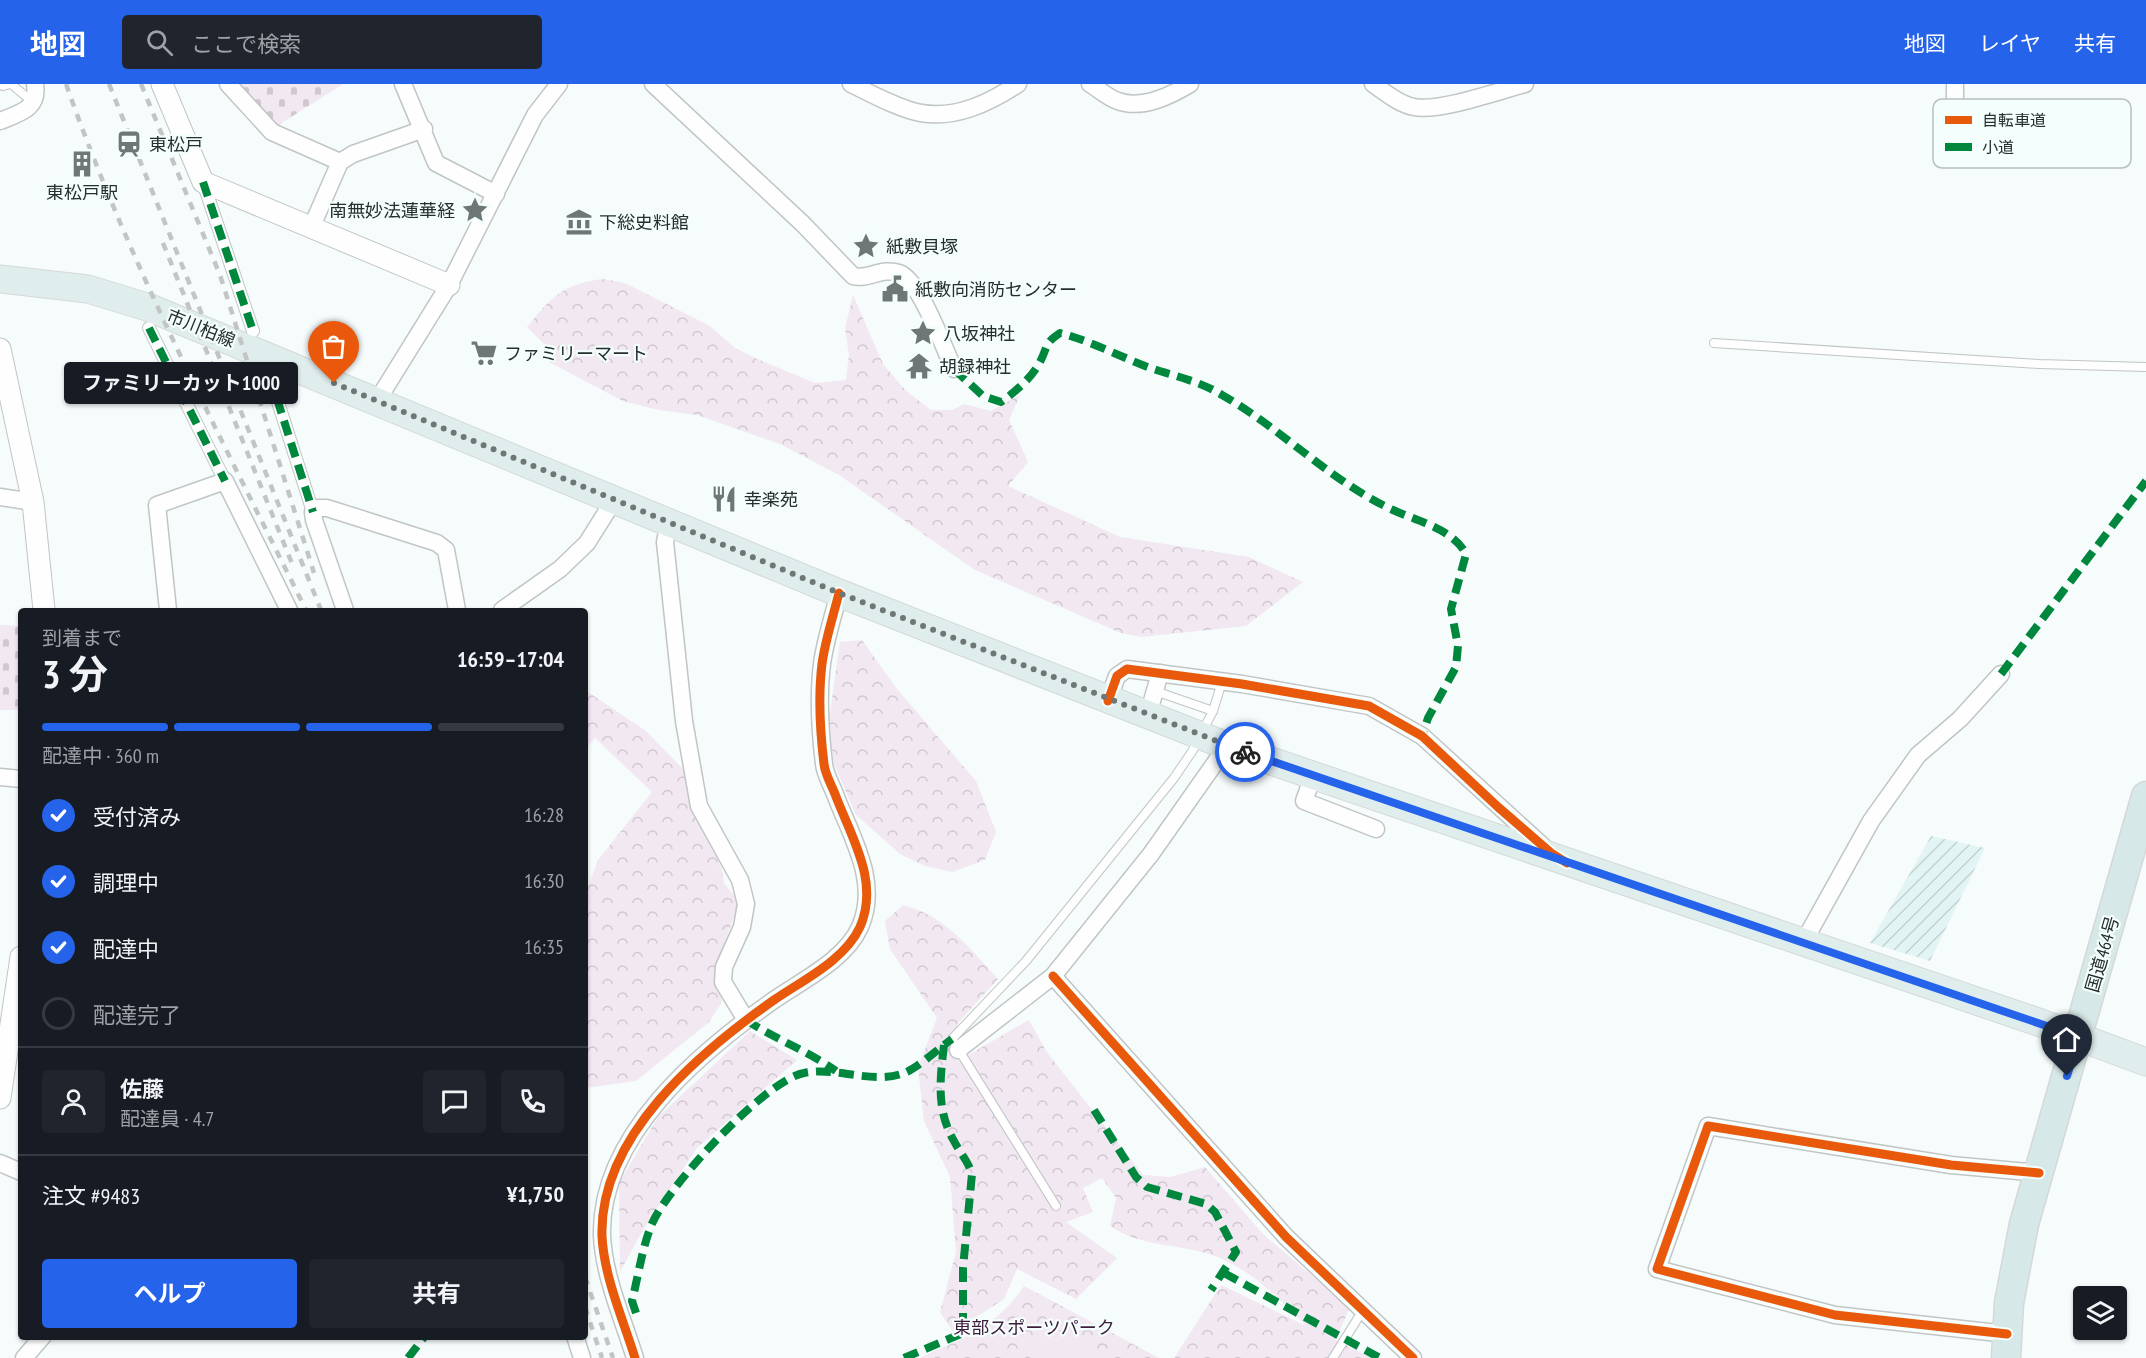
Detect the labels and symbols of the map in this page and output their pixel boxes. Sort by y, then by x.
legend [1933,99,2131,168]
text: 自転車道 [1982,110,2046,130]
station icon: 東松戸 [114,129,144,159]
place label: 東松戸 [149,133,203,156]
text: 小道 [1982,137,2014,157]
building icon: 東松戸駅 [67,149,97,179]
place label: 東松戸駅 [46,181,118,204]
place icon: 南無妙法蓮華経 [460,195,490,225]
place label: 南無妙法蓮華経 [329,199,455,222]
museum icon: 下総史料館 [564,207,594,237]
place label: 下総史料館 [599,211,689,234]
place icon: 紙敷貝塚 [851,231,881,261]
place label: 紙敷貝塚 [886,235,958,258]
public building icon: 紙敷向消防センター [880,274,910,304]
place label: 紙敷向消防センター [915,278,1077,301]
street label: 市川柏線 [163,304,239,352]
place icon: 八坂神社 [908,318,938,348]
pin [308,321,359,383]
place label: 八坂神社 [943,322,1015,345]
supermarket icon: ファミリーマート [469,338,499,368]
place label: ファミリーマート [504,342,648,365]
temple icon: 胡録神社 [904,351,934,381]
place label: 胡録神社 [939,355,1011,378]
callout: ファミリーカット1000 [64,362,298,404]
restaurant icon: 幸楽苑 [709,484,739,514]
place label: 幸楽苑 [744,488,798,511]
courier [1215,722,1275,782]
street label: 国道464号 [2080,913,2124,995]
pin [2041,1014,2092,1076]
park label: 東部スポーツパーク [953,1316,1115,1339]

